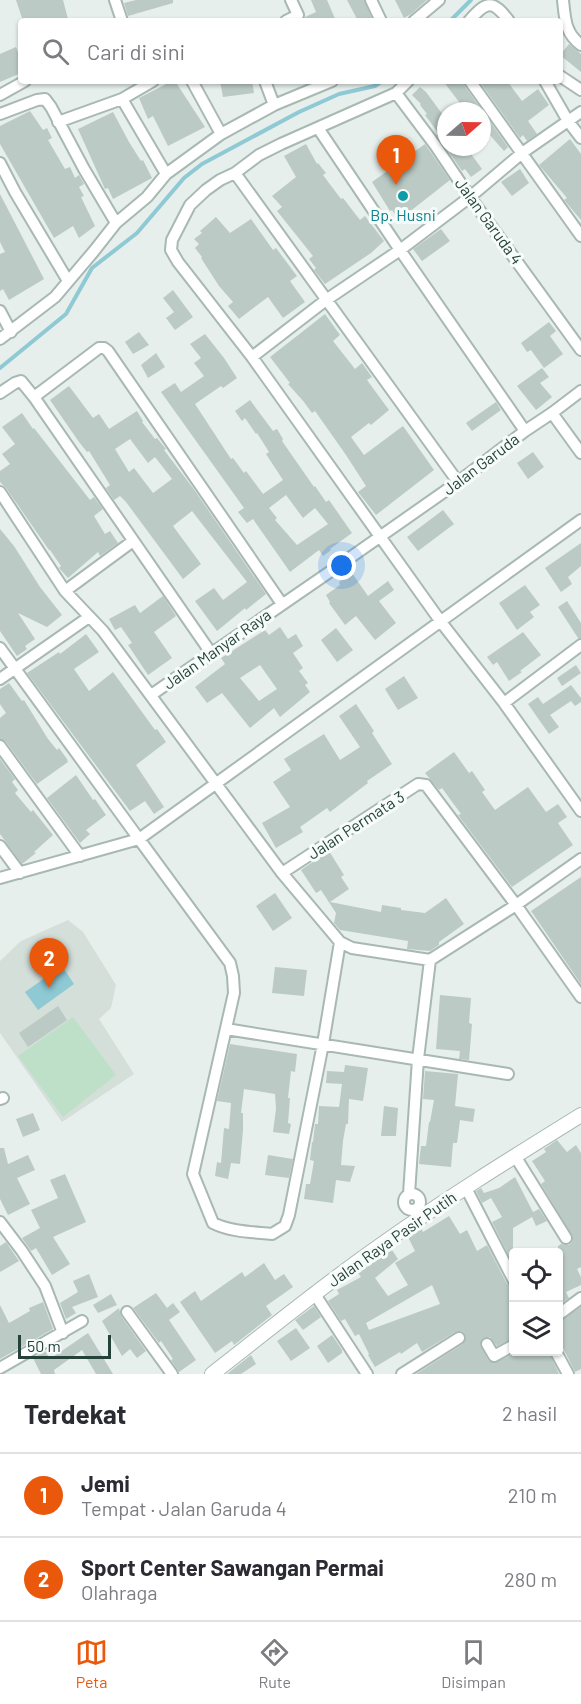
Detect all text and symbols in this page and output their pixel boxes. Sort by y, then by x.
search box [18,18,563,84]
icon: search [39,35,72,68]
text: Cari di sini [87,38,185,64]
north arrow [437,102,491,156]
pin: 1 [376,136,416,185]
street label: Jalan Garuda 4 [452,174,527,268]
marker: Bp. Husni [396,189,410,203]
place label: Bp. Husni [370,205,436,224]
street label: Jalan Garuda [439,429,522,498]
your location [327,551,356,580]
street label: Jalan Manyar Raya [159,604,274,693]
street label: Jalan Permata 3 [304,786,408,863]
pin: 2 [29,938,68,988]
street label: Jalan Raya Pasir Putih [324,1187,460,1290]
map controls [509,1248,563,1356]
button: locate [509,1248,563,1302]
button: layers [509,1302,563,1356]
scale bar [18,1332,111,1360]
text: 50 m [27,1336,61,1355]
text: Terdekat [24,1398,126,1429]
text: 2 hasil [502,1401,557,1425]
text: Jemi [81,1470,130,1496]
text: 1 [40,1483,47,1507]
text: 210 m [508,1483,557,1507]
text: Tempat · Jalan Garuda 4 [81,1496,287,1520]
text: Sport Center Sawangan Permai [81,1554,384,1580]
text: 2 [38,1567,49,1591]
text: 280 m [504,1567,557,1591]
text: Olahraga [81,1580,157,1604]
tab: Peta [75,1636,108,1691]
tab: Rute [258,1636,291,1691]
tab: Disimpan [441,1636,506,1691]

